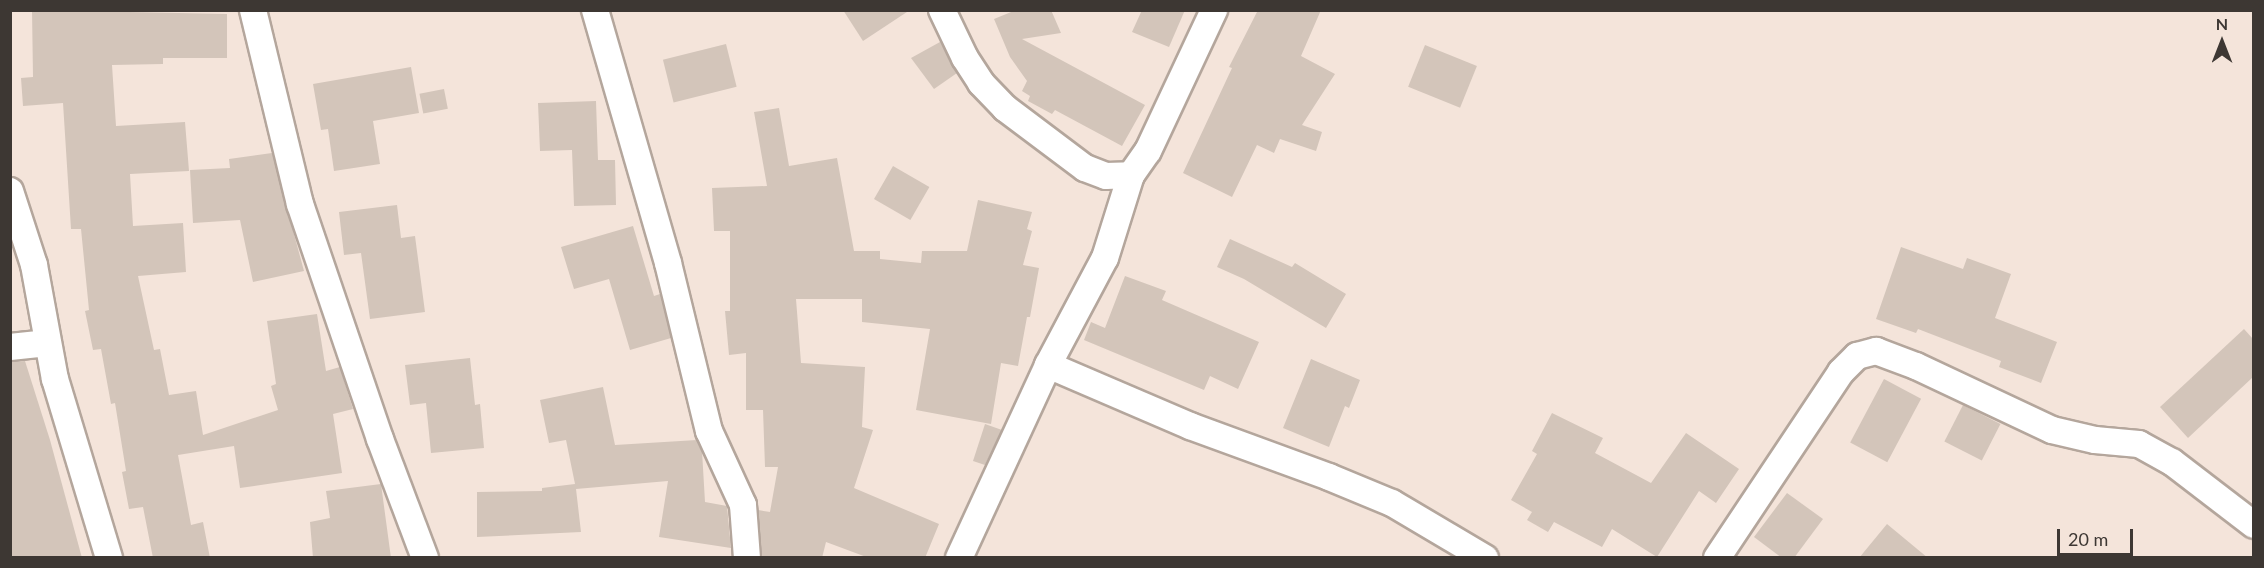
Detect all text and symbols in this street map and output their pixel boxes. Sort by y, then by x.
north arrow [2192,12,2252,72]
text: N [2216,14,2228,33]
scale bar [2060,517,2136,555]
text: 20 m [2068,528,2108,550]

